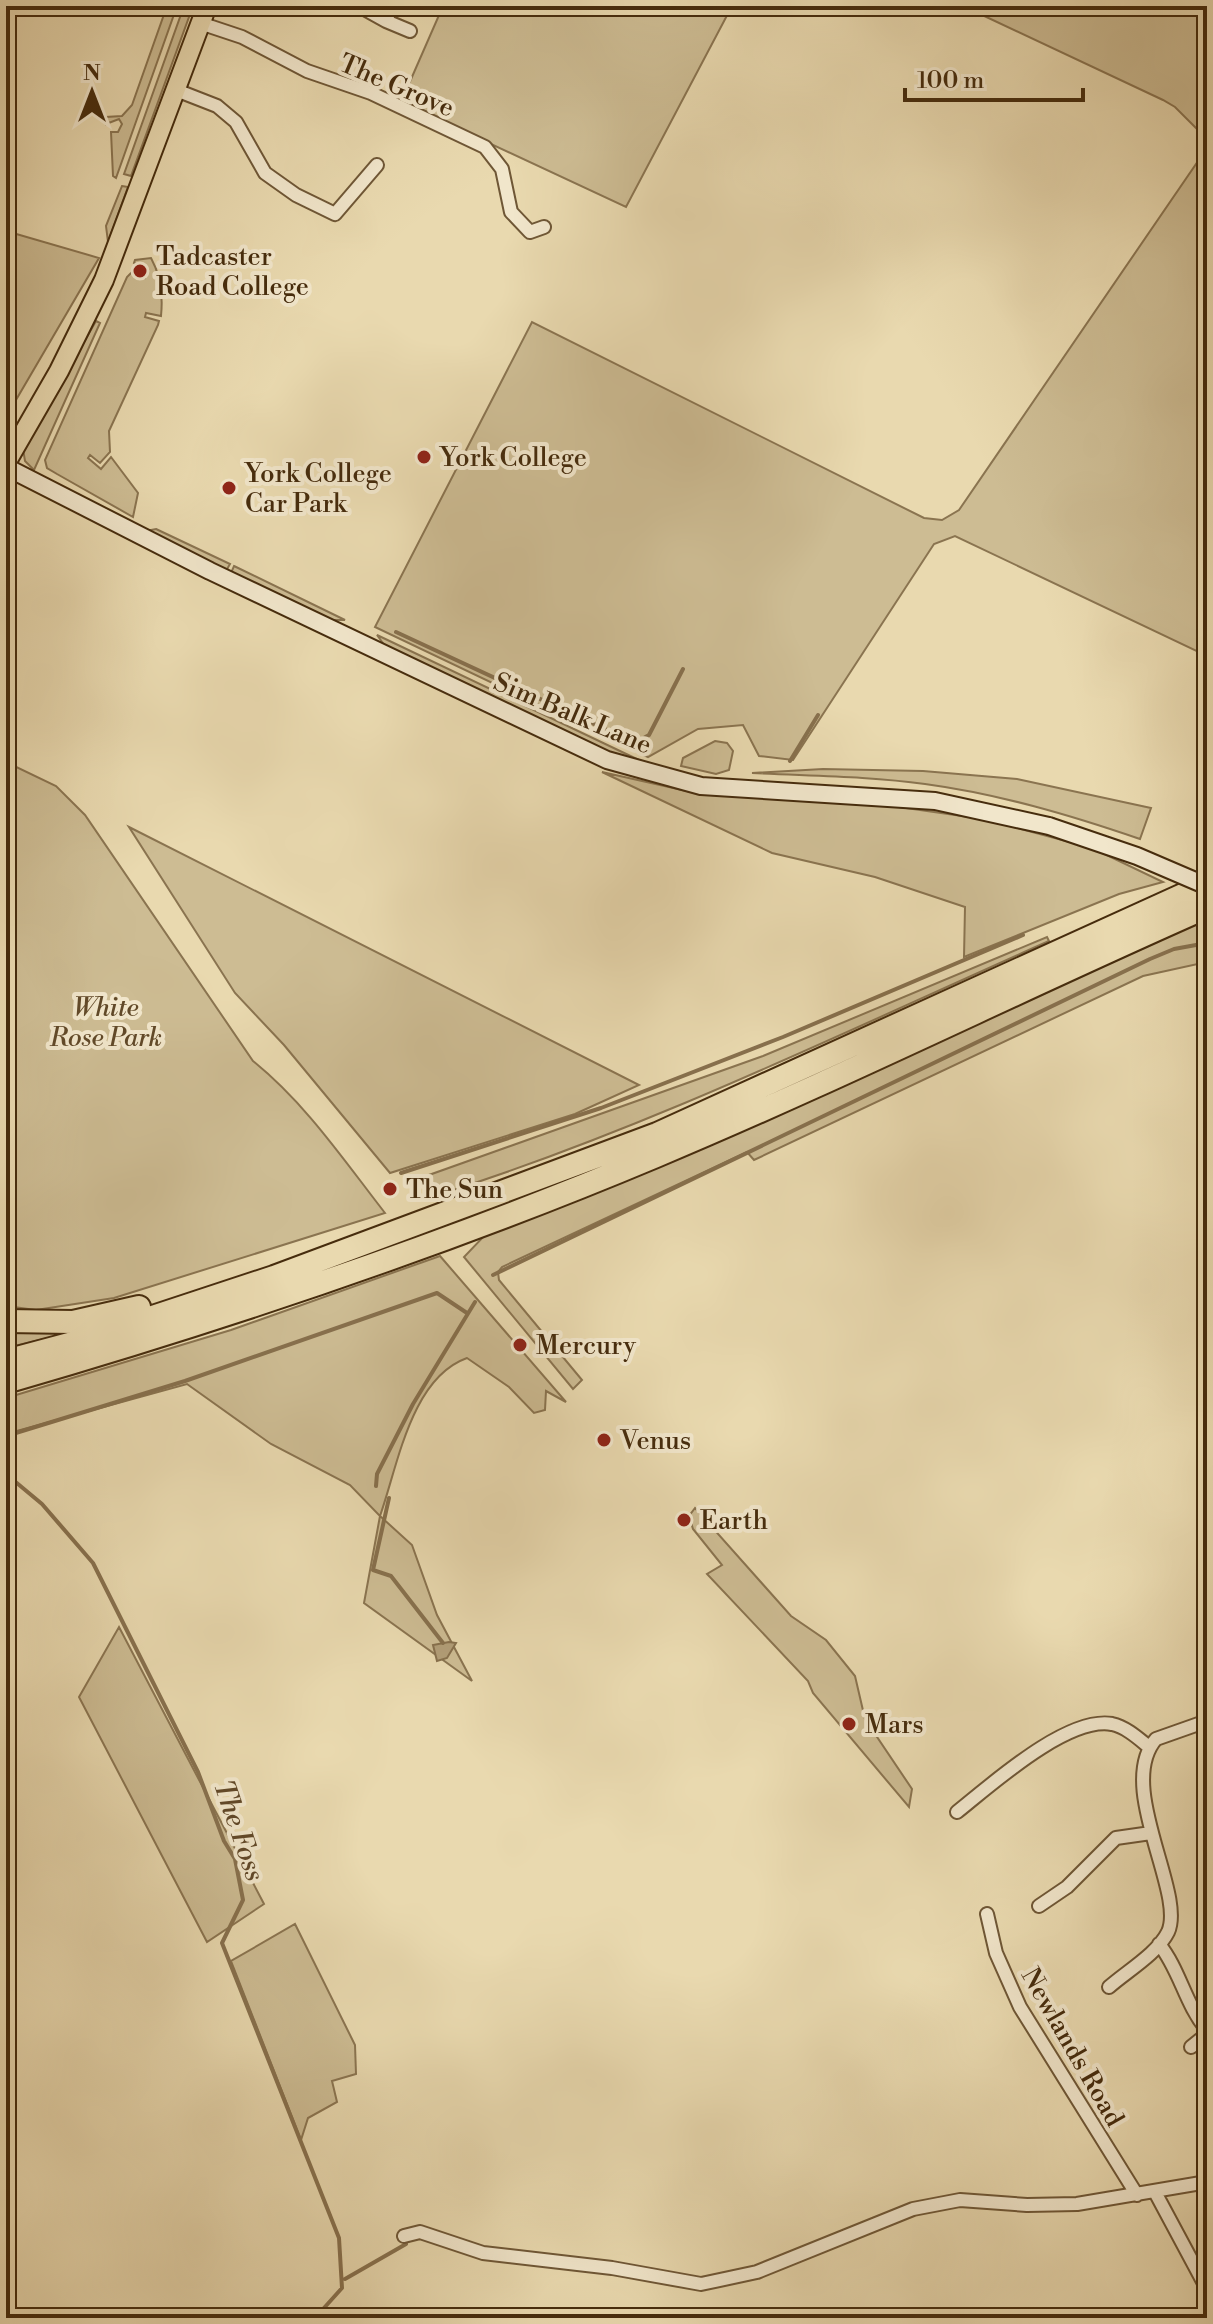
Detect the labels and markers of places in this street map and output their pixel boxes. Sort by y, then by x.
place label: Tadcaster Road College [156,241,309,303]
marker: Tadcaster Road College [131,262,149,280]
place label: York College [438,442,587,474]
marker: York College [415,448,433,466]
place label: York College Car Park [243,458,392,520]
marker: York College Car Park [220,479,238,497]
place label: The Sun [406,1174,503,1206]
marker: The Sun [381,1180,399,1198]
place label: Mercury [536,1330,636,1362]
marker: Mercury [511,1336,529,1354]
place label: Venus [619,1425,691,1457]
marker: Venus [595,1431,613,1449]
place label: Earth [700,1505,768,1537]
marker: Earth [675,1511,693,1529]
place label: Mars [865,1709,924,1741]
marker: Mars [840,1715,858,1733]

